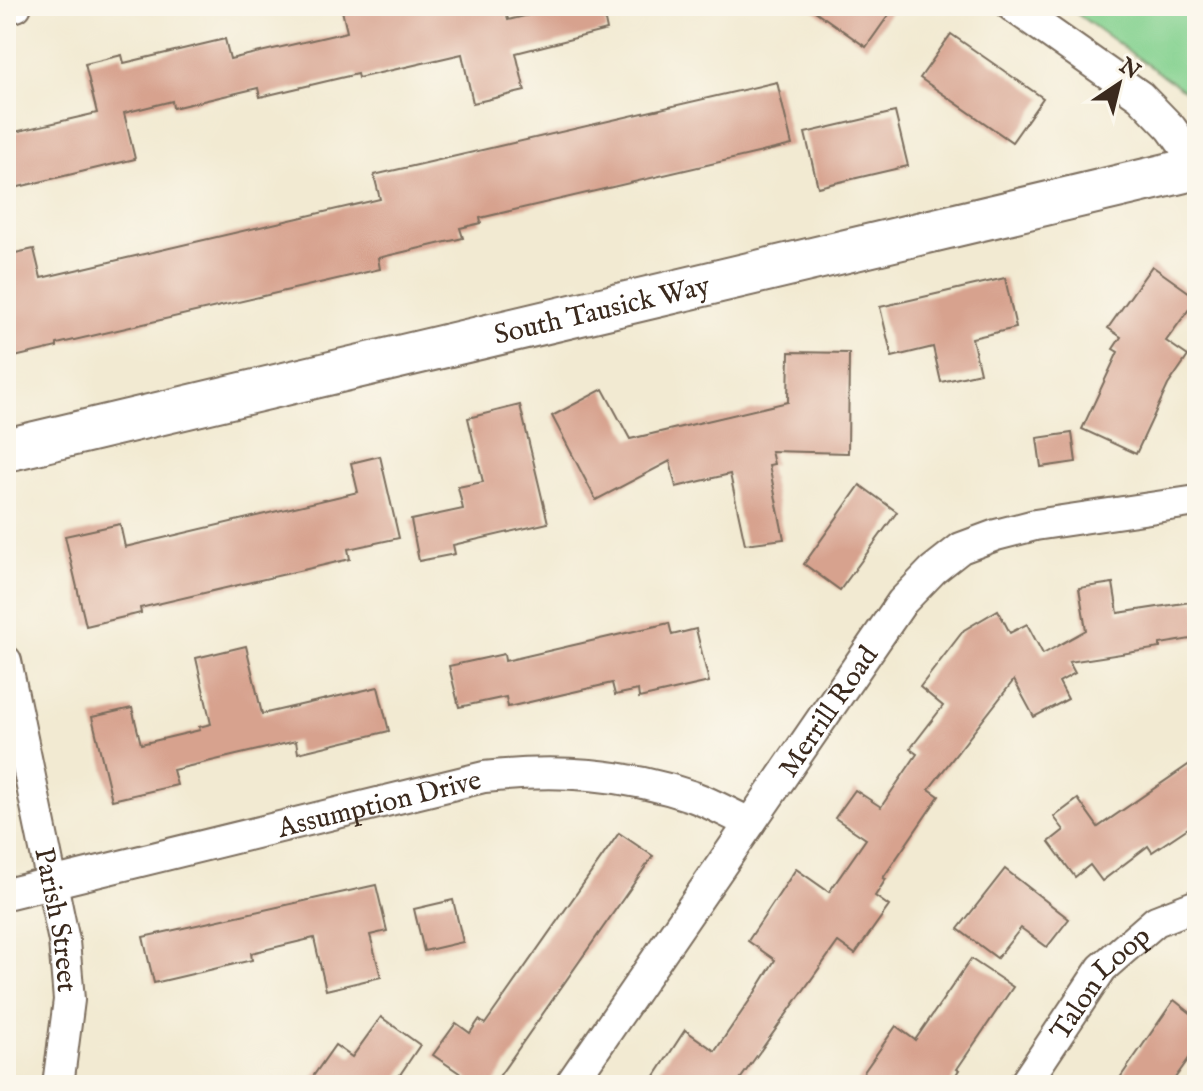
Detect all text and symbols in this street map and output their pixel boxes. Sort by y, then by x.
north arrow [1079,44,1159,124]
text: N [1113,52,1145,86]
street label: South Tausick Way [491,269,714,354]
street label: Merrill Road [772,640,887,785]
street label: Assumption Drive [273,763,485,847]
street label: Parish Street [25,845,83,994]
street label: Talon Loop [1044,919,1158,1048]

